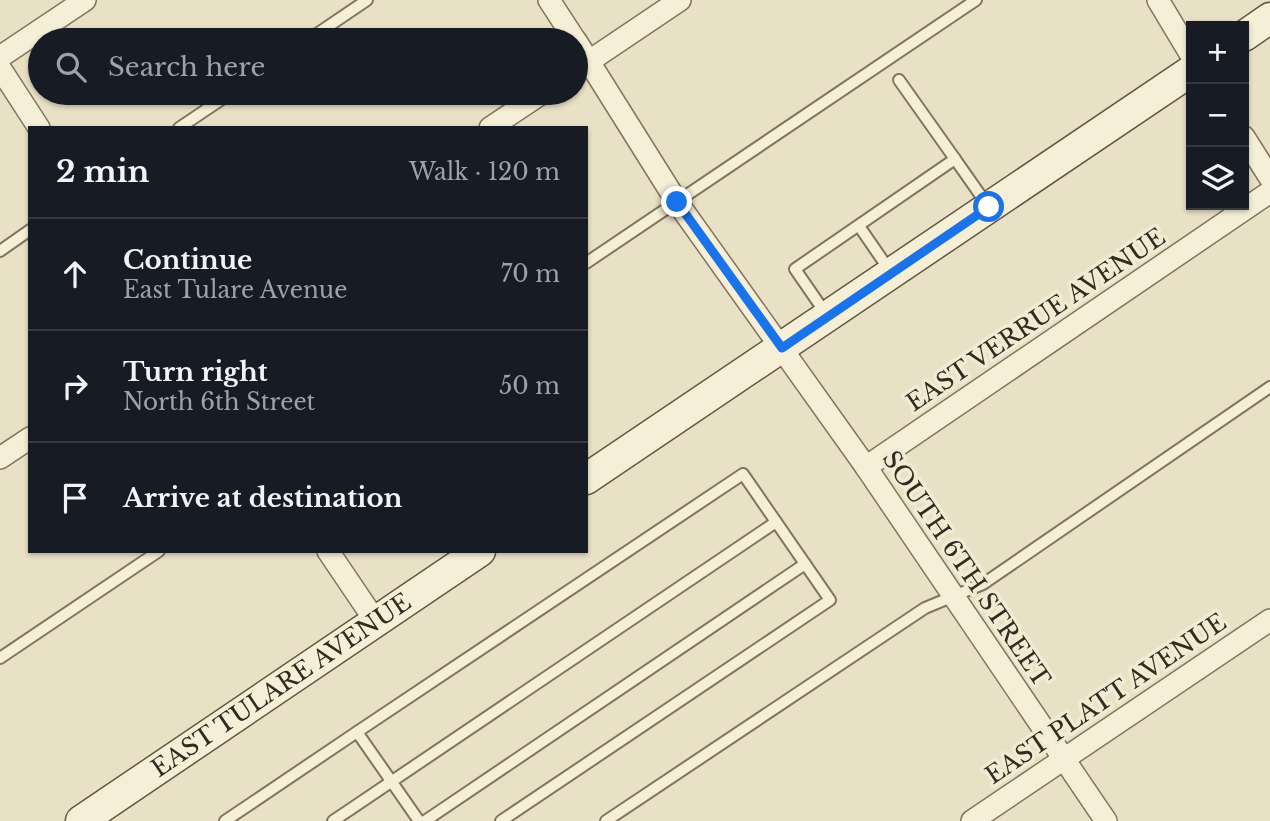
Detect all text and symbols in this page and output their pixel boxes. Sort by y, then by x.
map controls [1186,21,1249,210]
button: + [1186,21,1249,84]
search box [28,28,588,105]
icon: search [52,48,90,86]
text: Search here [108,51,265,83]
button: − [1186,84,1249,147]
button: layers [1186,147,1249,210]
text: 2 min [56,153,149,190]
text: Walk · 120 m [409,158,560,186]
route end [661,186,692,217]
route start [973,191,1004,222]
street label: EAST VERRUE AVENUE [901,222,1171,417]
text: Continue [123,244,252,276]
icon: ahead [56,255,94,293]
text: 70 m [501,260,560,288]
text: East Tulare Avenue [123,276,347,304]
text: Turn right [123,356,268,388]
icon: right [56,367,94,405]
text: 50 m [499,372,560,400]
text: North 6th Street [123,388,315,416]
street label: SOUTH 6TH STREET [877,445,1056,692]
icon: arrive [56,479,94,517]
text: Arrive at destination [123,482,403,514]
street label: EAST TULARE AVENUE [146,587,416,783]
street label: EAST PLATT AVENUE [980,607,1231,790]

